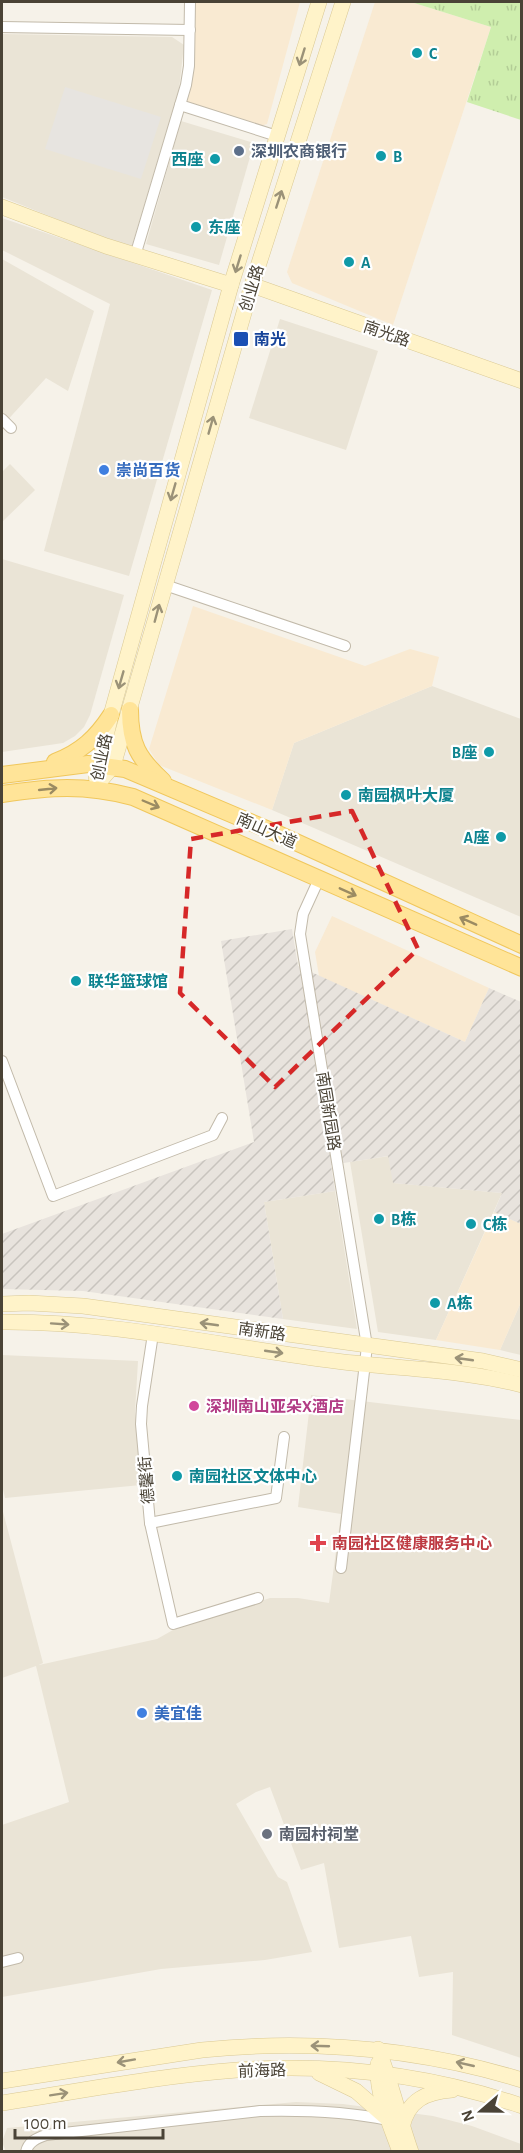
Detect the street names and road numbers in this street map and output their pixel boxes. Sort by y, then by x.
street label: 创业路 [236,263,267,314]
street label: 南光路 [361,318,412,349]
street label: 创业路 [88,732,115,782]
street label: 南山大道 [234,810,299,851]
street label: 南园新园路 [314,1070,343,1152]
street label: 南新路 [237,1320,287,1343]
street label: 德馨街 [136,1455,157,1505]
street label: 前海路 [238,2061,286,2080]

